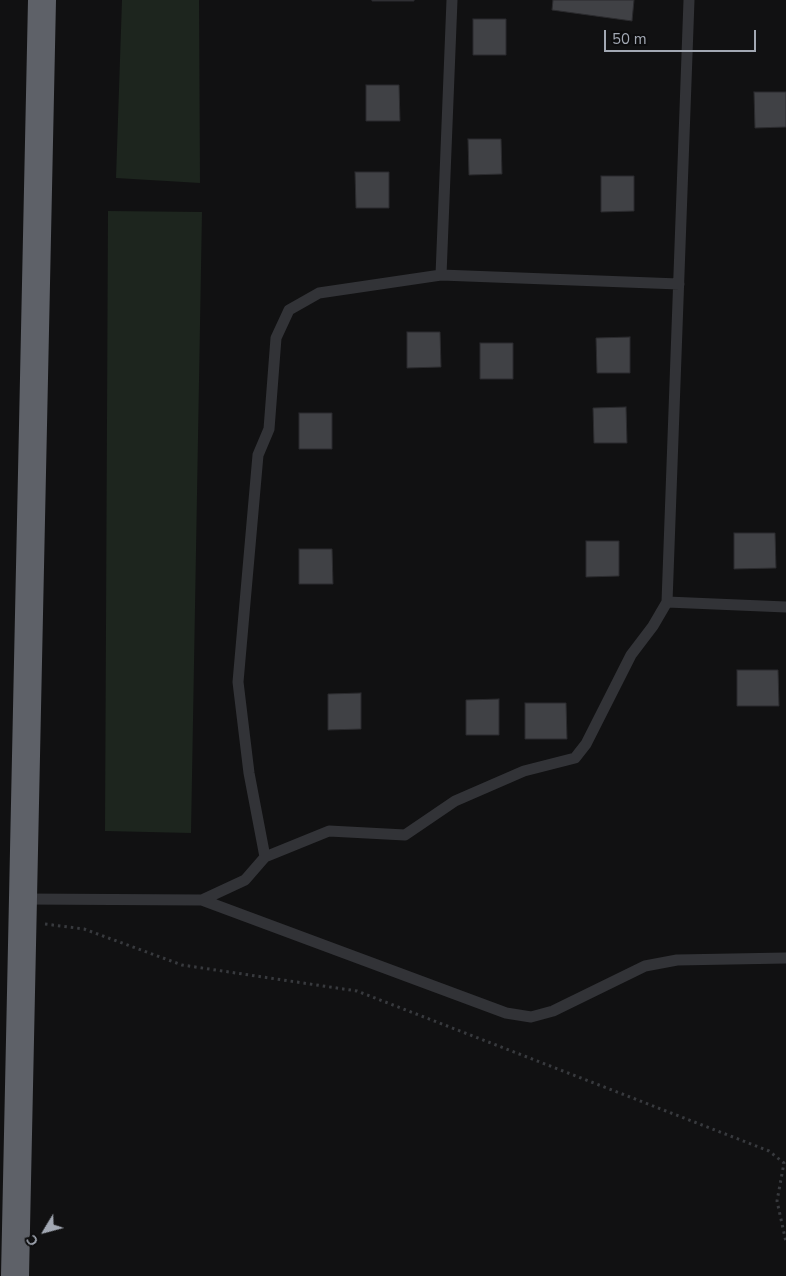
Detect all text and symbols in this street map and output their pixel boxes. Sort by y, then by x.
scale bar [606,20,758,52]
text: 50 m [612,29,647,49]
north arrow [20,1206,70,1256]
text: С [22,1231,43,1250]

